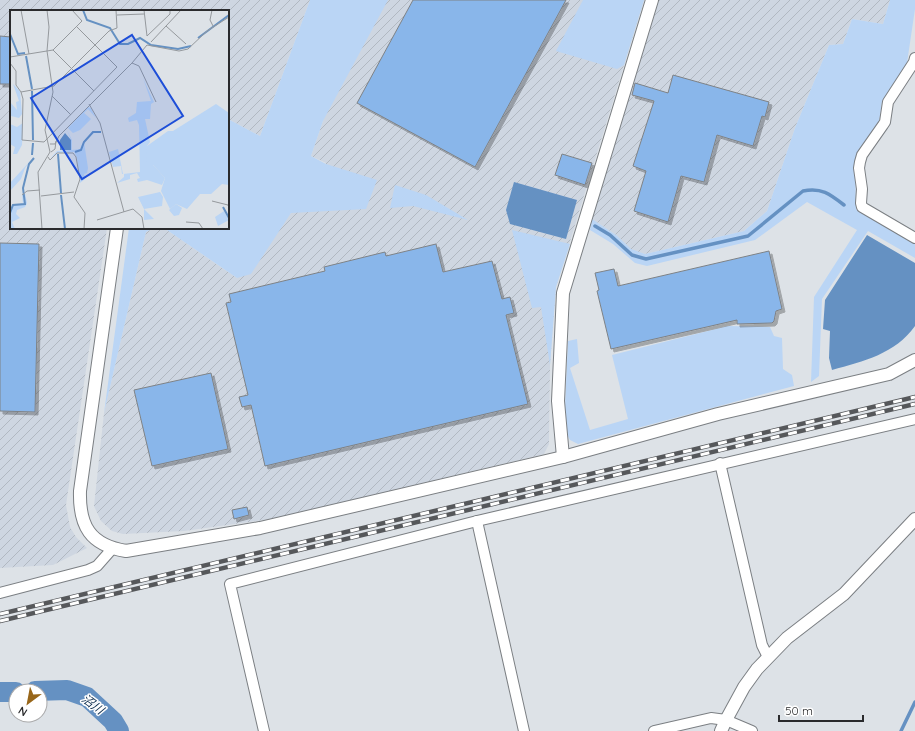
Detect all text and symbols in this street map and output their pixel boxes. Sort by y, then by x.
inset map [10,10,229,229]
north arrow [8,683,48,723]
water label: 沼川 [79,691,109,718]
scale bar [779,697,863,723]
text: N [16,703,30,720]
text: 50 m [785,703,813,718]

